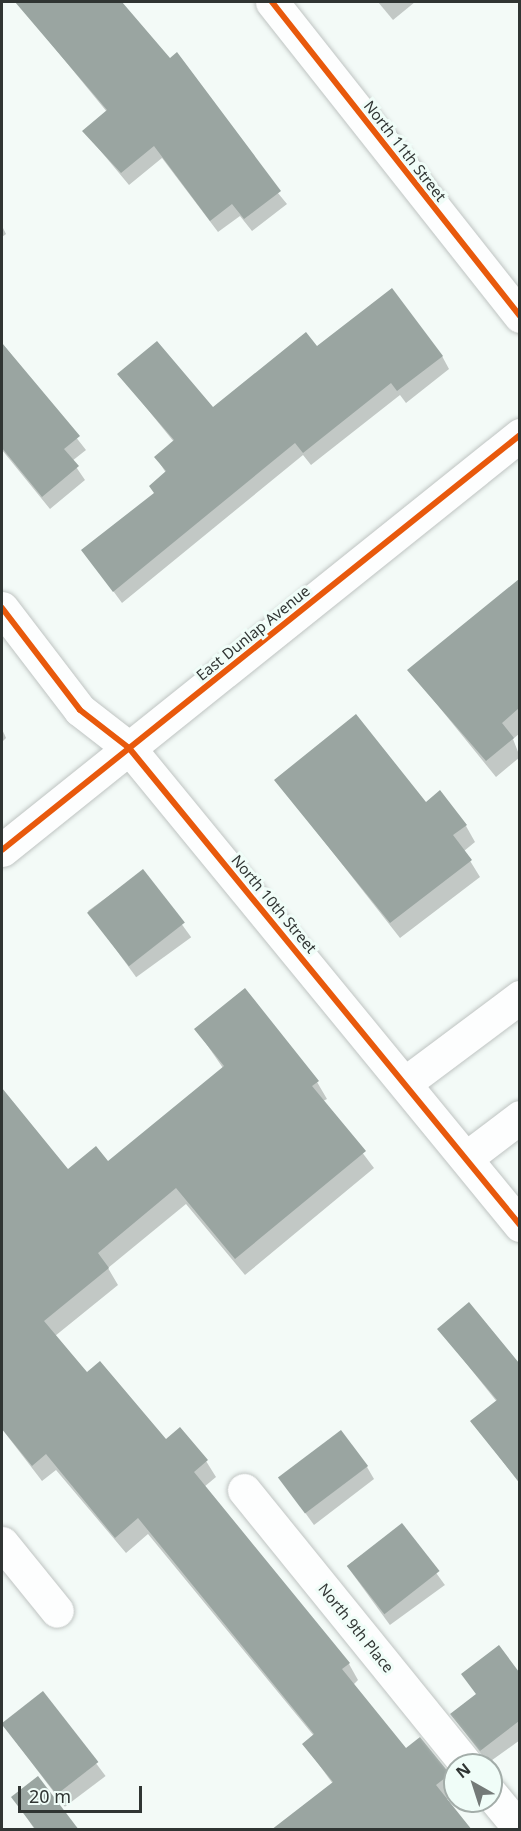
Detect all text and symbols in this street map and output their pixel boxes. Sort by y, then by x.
street label: North 11th Street [360,97,450,205]
street label: East Dunlap Avenue [193,582,313,684]
street label: North 10th Street [228,851,320,957]
street label: North 9th Place [315,1580,397,1676]
north arrow [443,1753,503,1813]
text: N [451,1758,475,1783]
scale bar [21,1774,146,1812]
text: 20 m [29,1784,71,1808]

